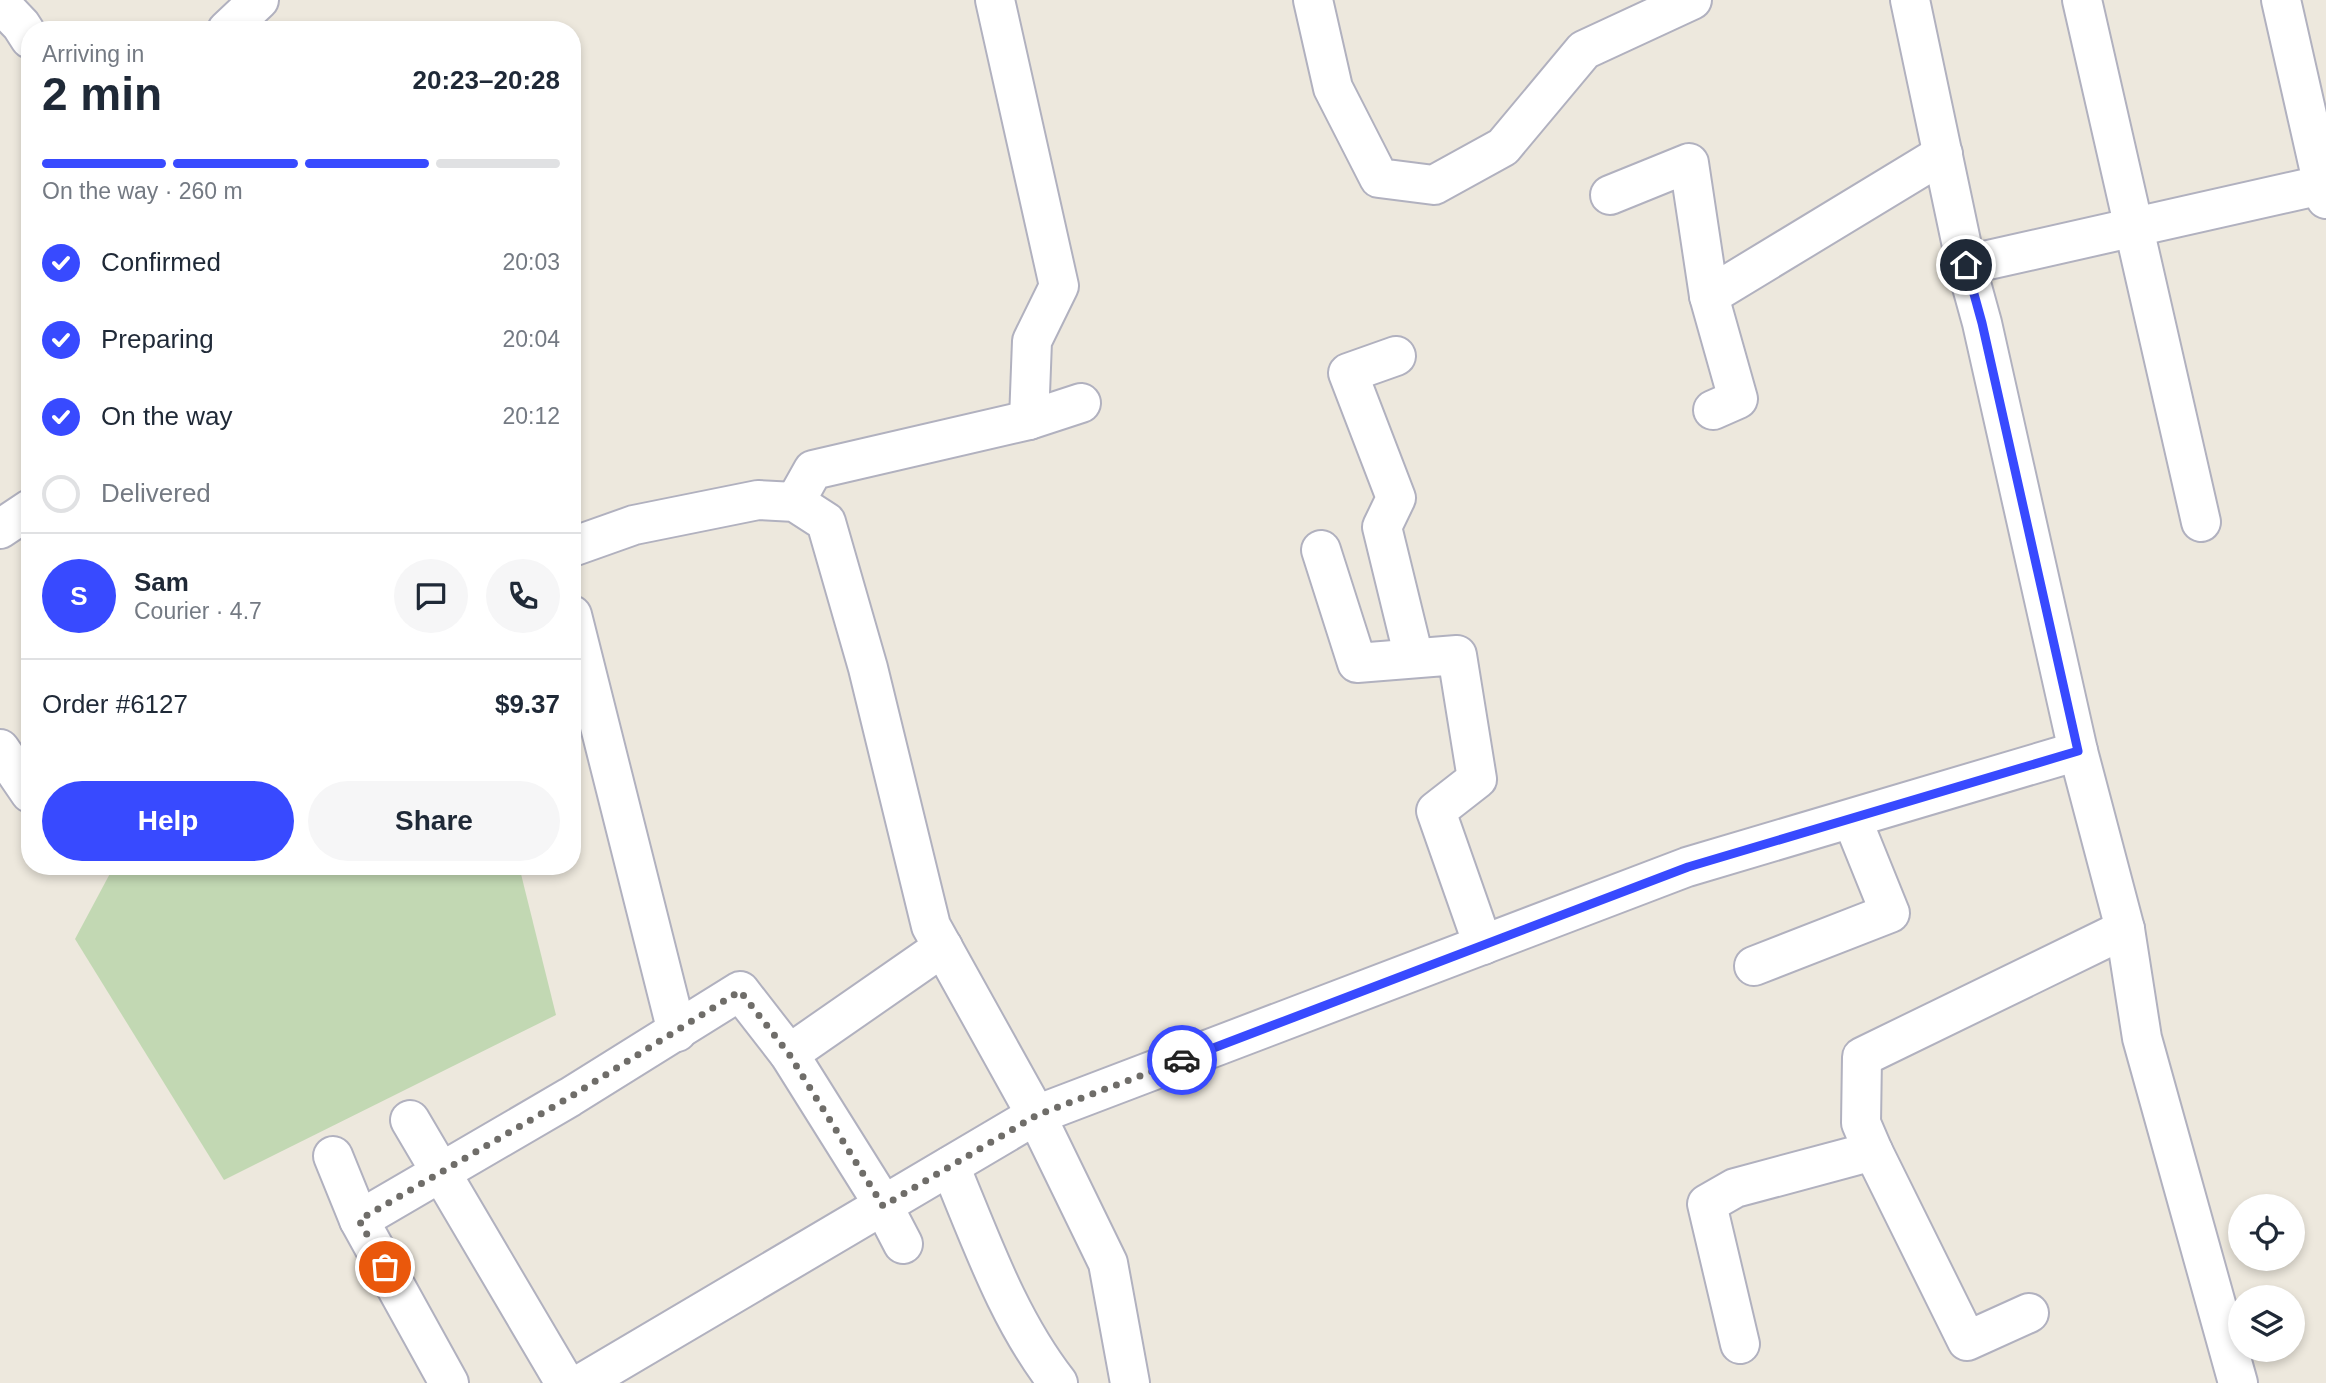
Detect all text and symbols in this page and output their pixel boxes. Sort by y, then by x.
text: Arriving in [42,41,144,67]
text: 20:23–20:28 [413,65,560,95]
text: 2 min [42,68,162,120]
text: On the way · 260 m [42,178,243,204]
pin [1936,235,1996,295]
icon: check [42,244,80,282]
icon: home [1947,246,1985,284]
text: Confirmed [101,247,221,277]
text: 20:03 [502,249,560,275]
icon: check [42,321,80,359]
text: Preparing [101,324,214,354]
text: 20:04 [502,326,560,352]
icon: check [42,398,80,436]
text: On the way [101,401,233,431]
text: 20:12 [502,403,560,429]
text: Delivered [101,478,211,508]
button: chat [394,559,468,633]
button: phone [486,559,560,633]
text: Sam [134,567,189,597]
text: S [70,581,88,611]
text: Courier · 4.7 [134,598,262,624]
text: Order #6127 [42,689,188,719]
text: $9.37 [495,689,560,719]
button: Help [42,781,294,861]
button: Share [308,781,560,861]
courier [1147,1025,1217,1095]
icon: car [1163,1041,1201,1079]
map controls [2228,1194,2305,1362]
button: locate [2228,1194,2305,1271]
pin [355,1237,415,1297]
icon: bag [366,1248,404,1286]
button: layers [2228,1285,2305,1362]

